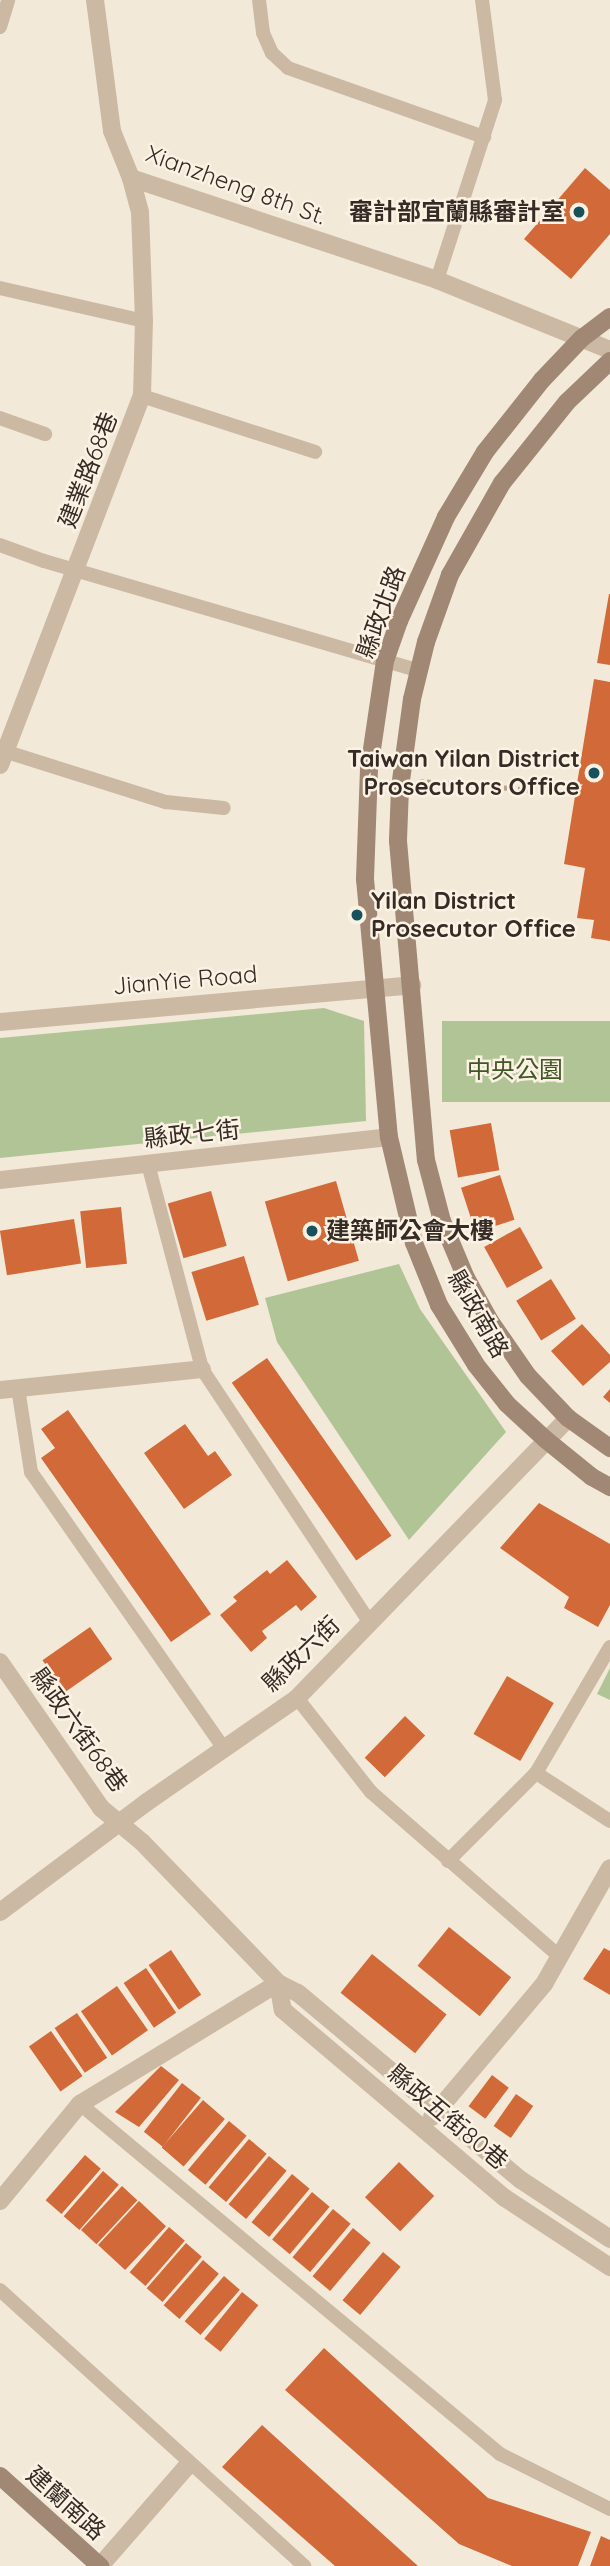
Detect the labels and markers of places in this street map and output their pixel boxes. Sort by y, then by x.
place label: 審計部宜蘭縣審計室 [349,198,565,226]
marker: 審計部宜蘭縣審計室 [571,204,587,220]
place label: Taiwan Yilan District Prosecutors Office [347,745,580,801]
marker: Taiwan Yilan District Prosecutors Office [586,765,602,781]
place label: Yilan District Prosecutor Office [371,887,576,943]
marker: Yilan District Prosecutor Office [349,907,365,923]
place label: 建築師公會大樓 [326,1217,494,1245]
marker: 建築師公會大樓 [304,1223,320,1239]

